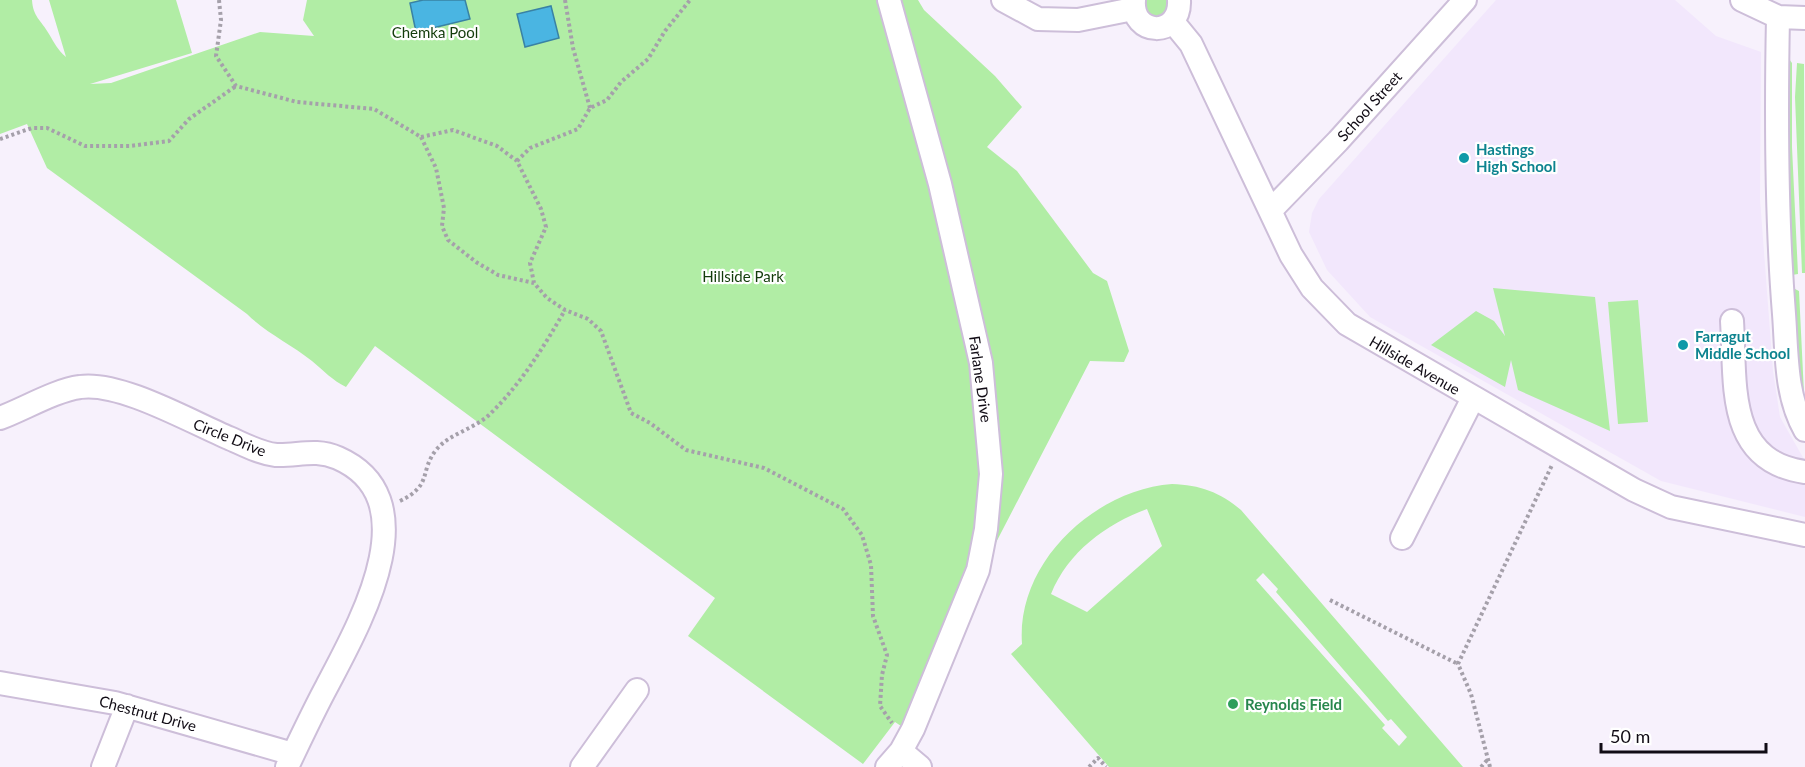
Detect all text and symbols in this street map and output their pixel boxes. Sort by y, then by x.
park label: Chemka Pool [392,23,478,41]
street label: School Street [1333,67,1405,145]
place label: Hastings High School [1476,140,1556,175]
marker: Hastings High School [1457,151,1471,165]
park label: Hillside Park [702,267,784,285]
place label: Farragut Middle School [1695,327,1790,362]
street label: Hillside Avenue [1367,332,1463,398]
street label: Farlane Drive [966,335,996,424]
marker: Farragut Middle School [1676,338,1690,352]
street label: Circle Drive [191,414,269,460]
street label: Chestnut Drive [97,691,199,735]
place label: Reynolds Field [1245,695,1342,713]
marker: Reynolds Field [1226,697,1240,711]
scale bar [1601,716,1766,754]
text: 50 m [1610,725,1650,747]

